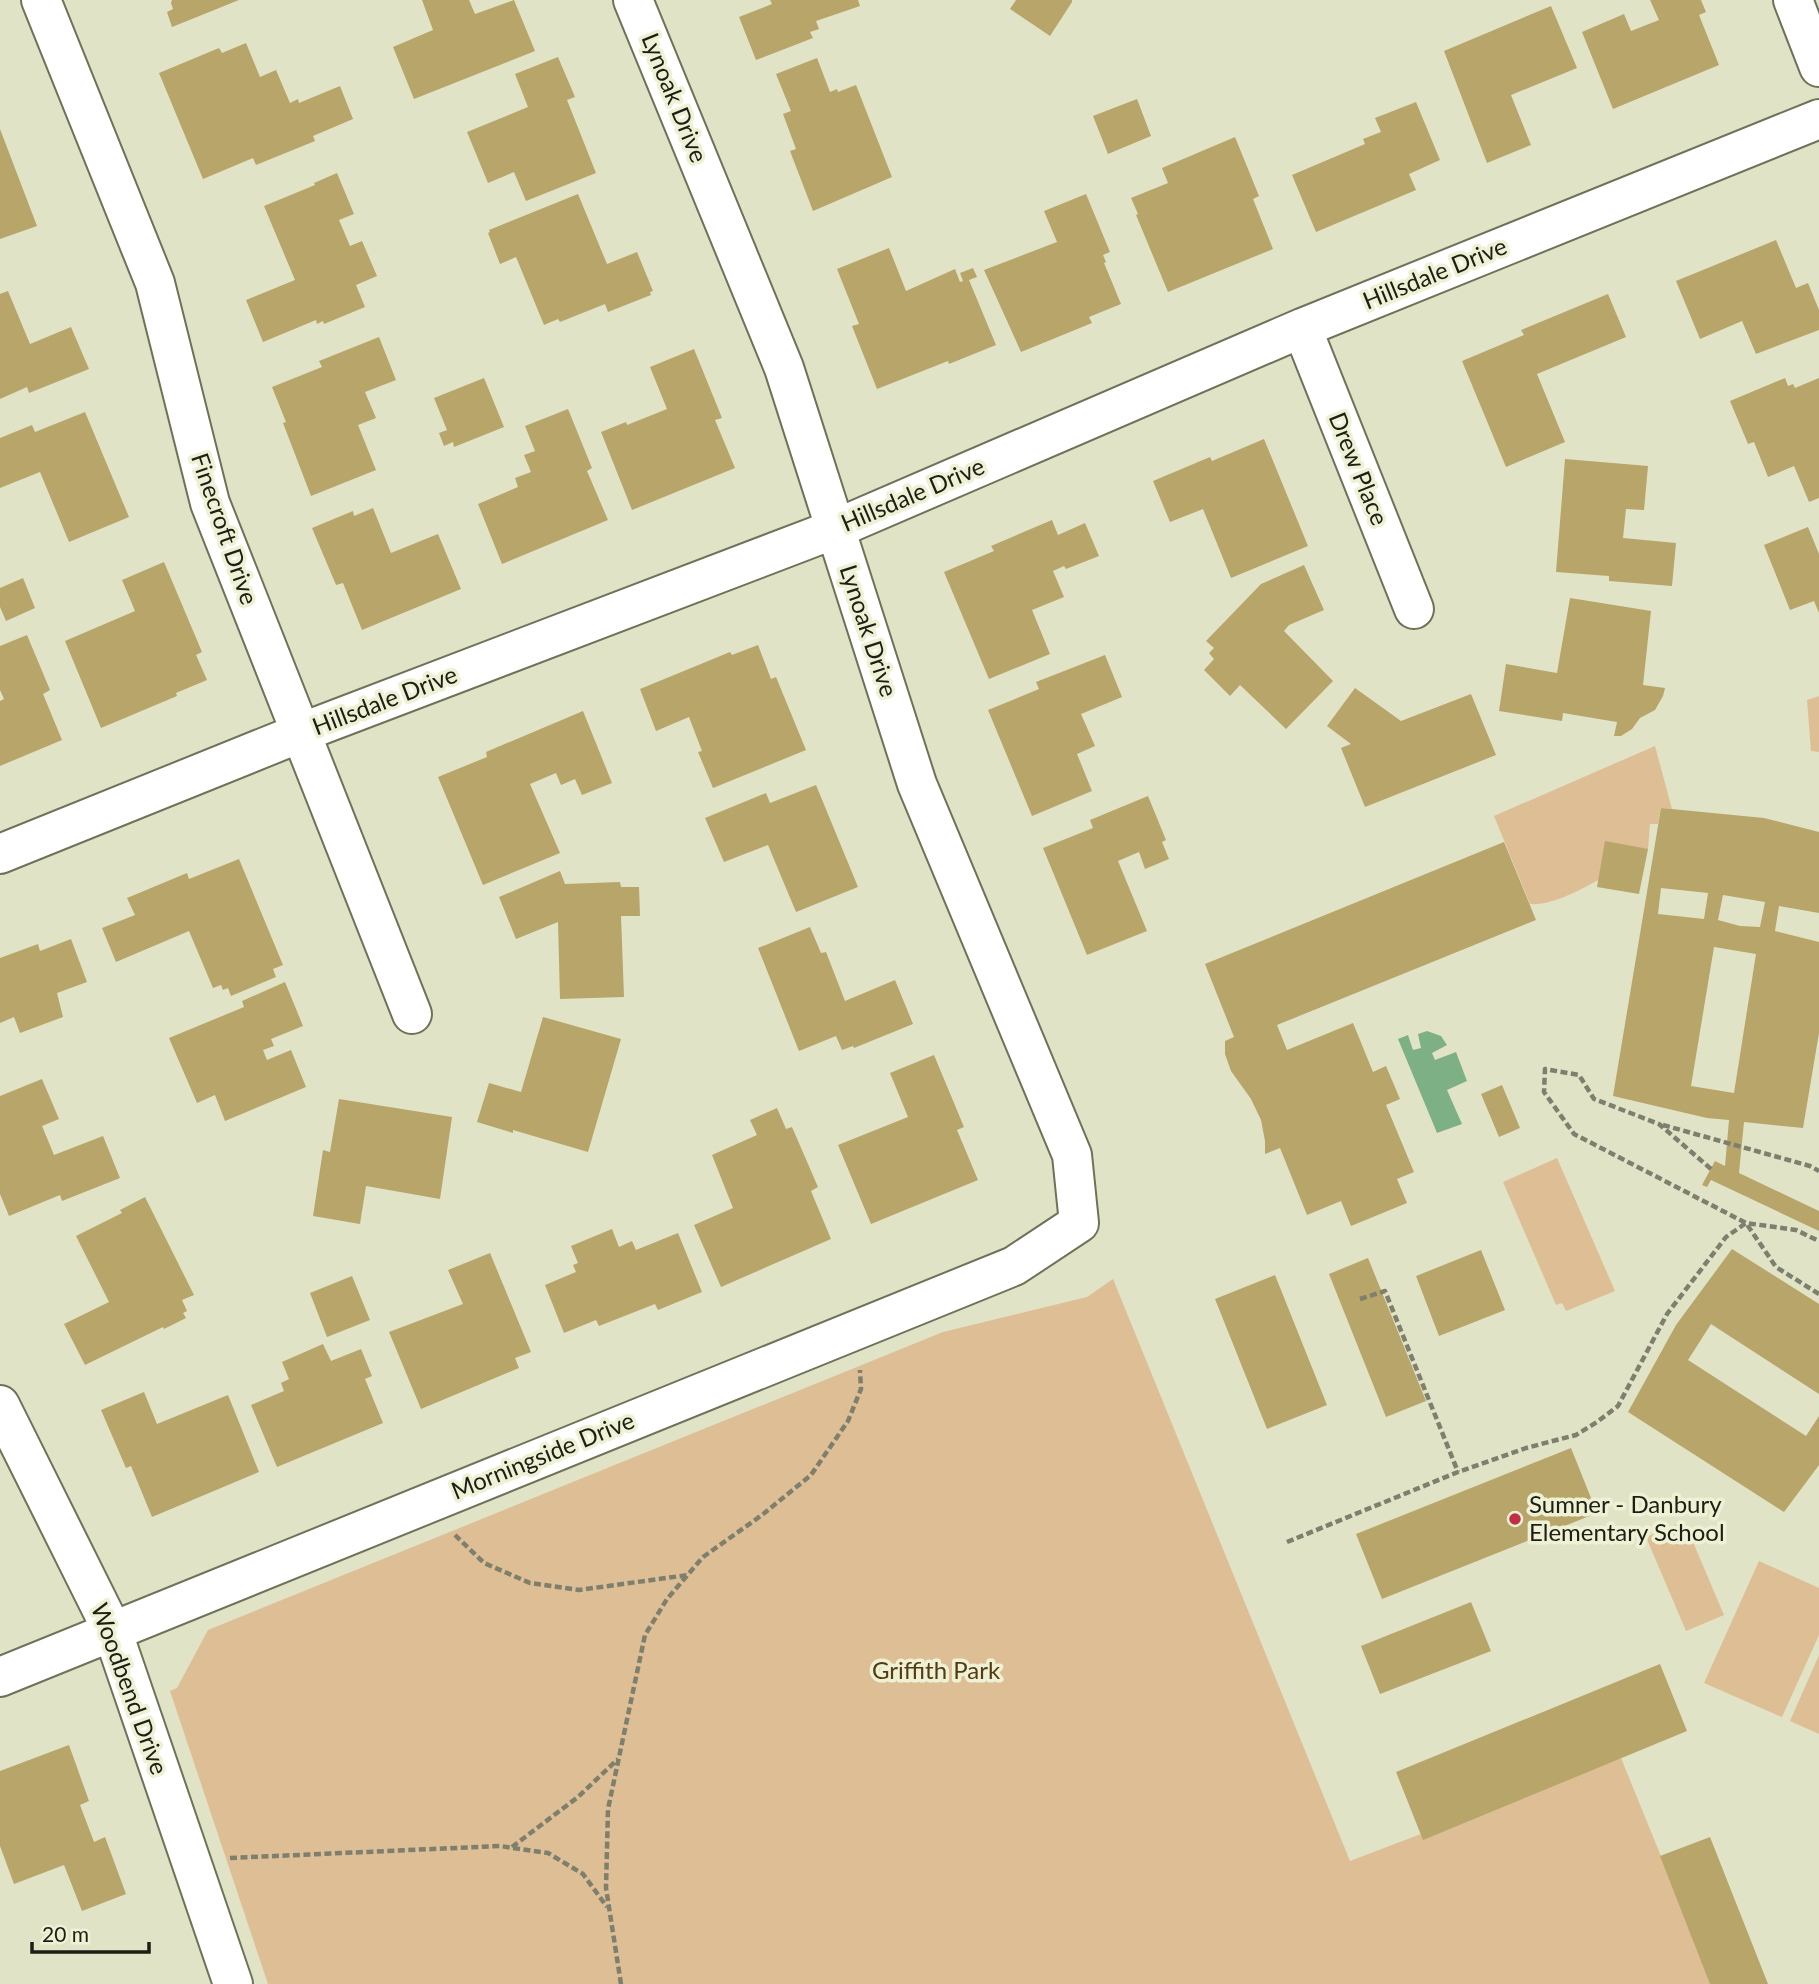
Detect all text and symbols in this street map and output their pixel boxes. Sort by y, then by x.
street label: Lynoak Drive [636,29,714,166]
street label: Hillsdale Drive [1358,231,1511,315]
street label: Drew Place [1324,408,1395,529]
street label: Finecroft Drive [186,449,265,608]
street label: Hillsdale Drive [836,450,988,537]
street label: Lynoak Drive [834,561,904,700]
street label: Hillsdale Drive [308,659,461,740]
street label: Morningside Drive [447,1405,638,1505]
place label: Sumner - Danbury Elementary School [1529,1489,1725,1546]
marker: Sumner - Danbury Elementary School [1507,1511,1523,1527]
street label: Woodbend Drive [86,1599,175,1778]
park label: Griffith Park [872,1655,1001,1684]
scale bar [32,1910,149,1954]
text: 20 m [42,1921,89,1946]

